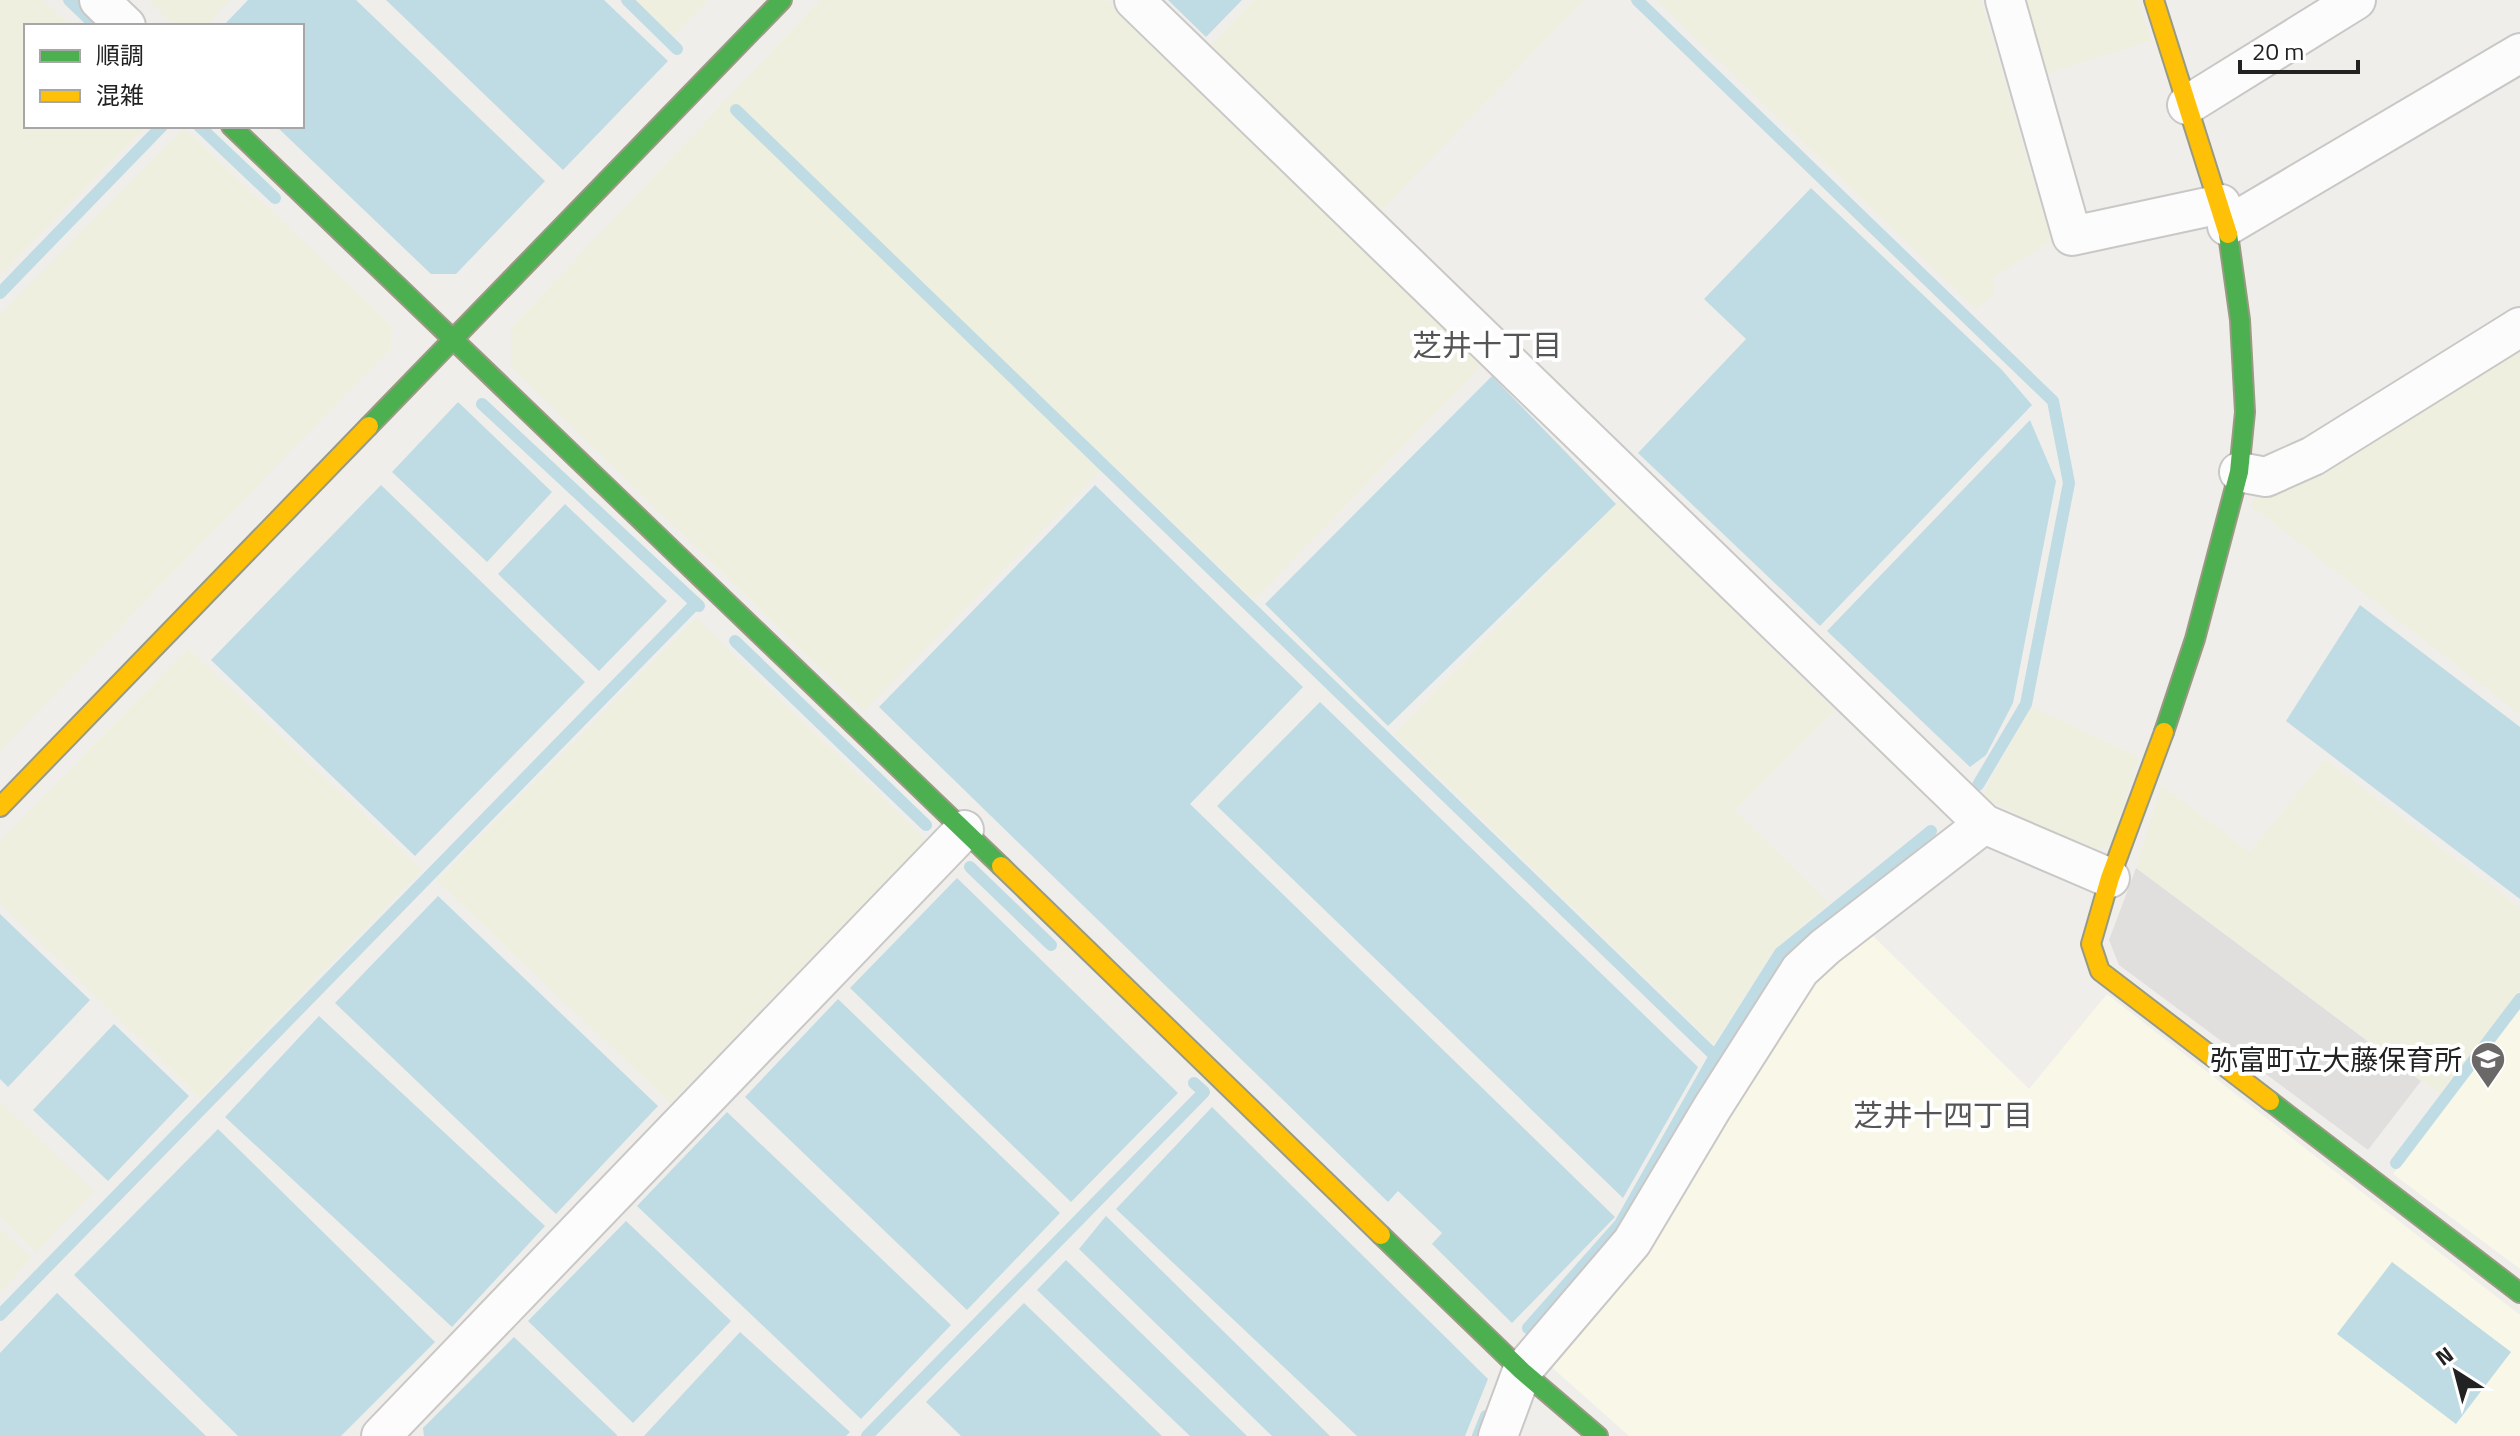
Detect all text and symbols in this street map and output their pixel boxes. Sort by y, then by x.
legend [24,24,304,128]
scale bar [2240,24,2358,74]
text: 20 m [2252,33,2304,69]
text: 順調 [96,37,144,73]
text: 混雑 [96,77,144,113]
district label: 芝井十丁目 [1412,322,1562,368]
place label: 弥富町立大藤保育所 [2210,1038,2462,1081]
school or university icon: 弥富町立大藤保育所 [2469,1040,2507,1090]
district label: 芝井十四丁目 [1853,1092,2033,1138]
north arrow [2416,1332,2496,1412]
text: N [2428,1338,2460,1374]

